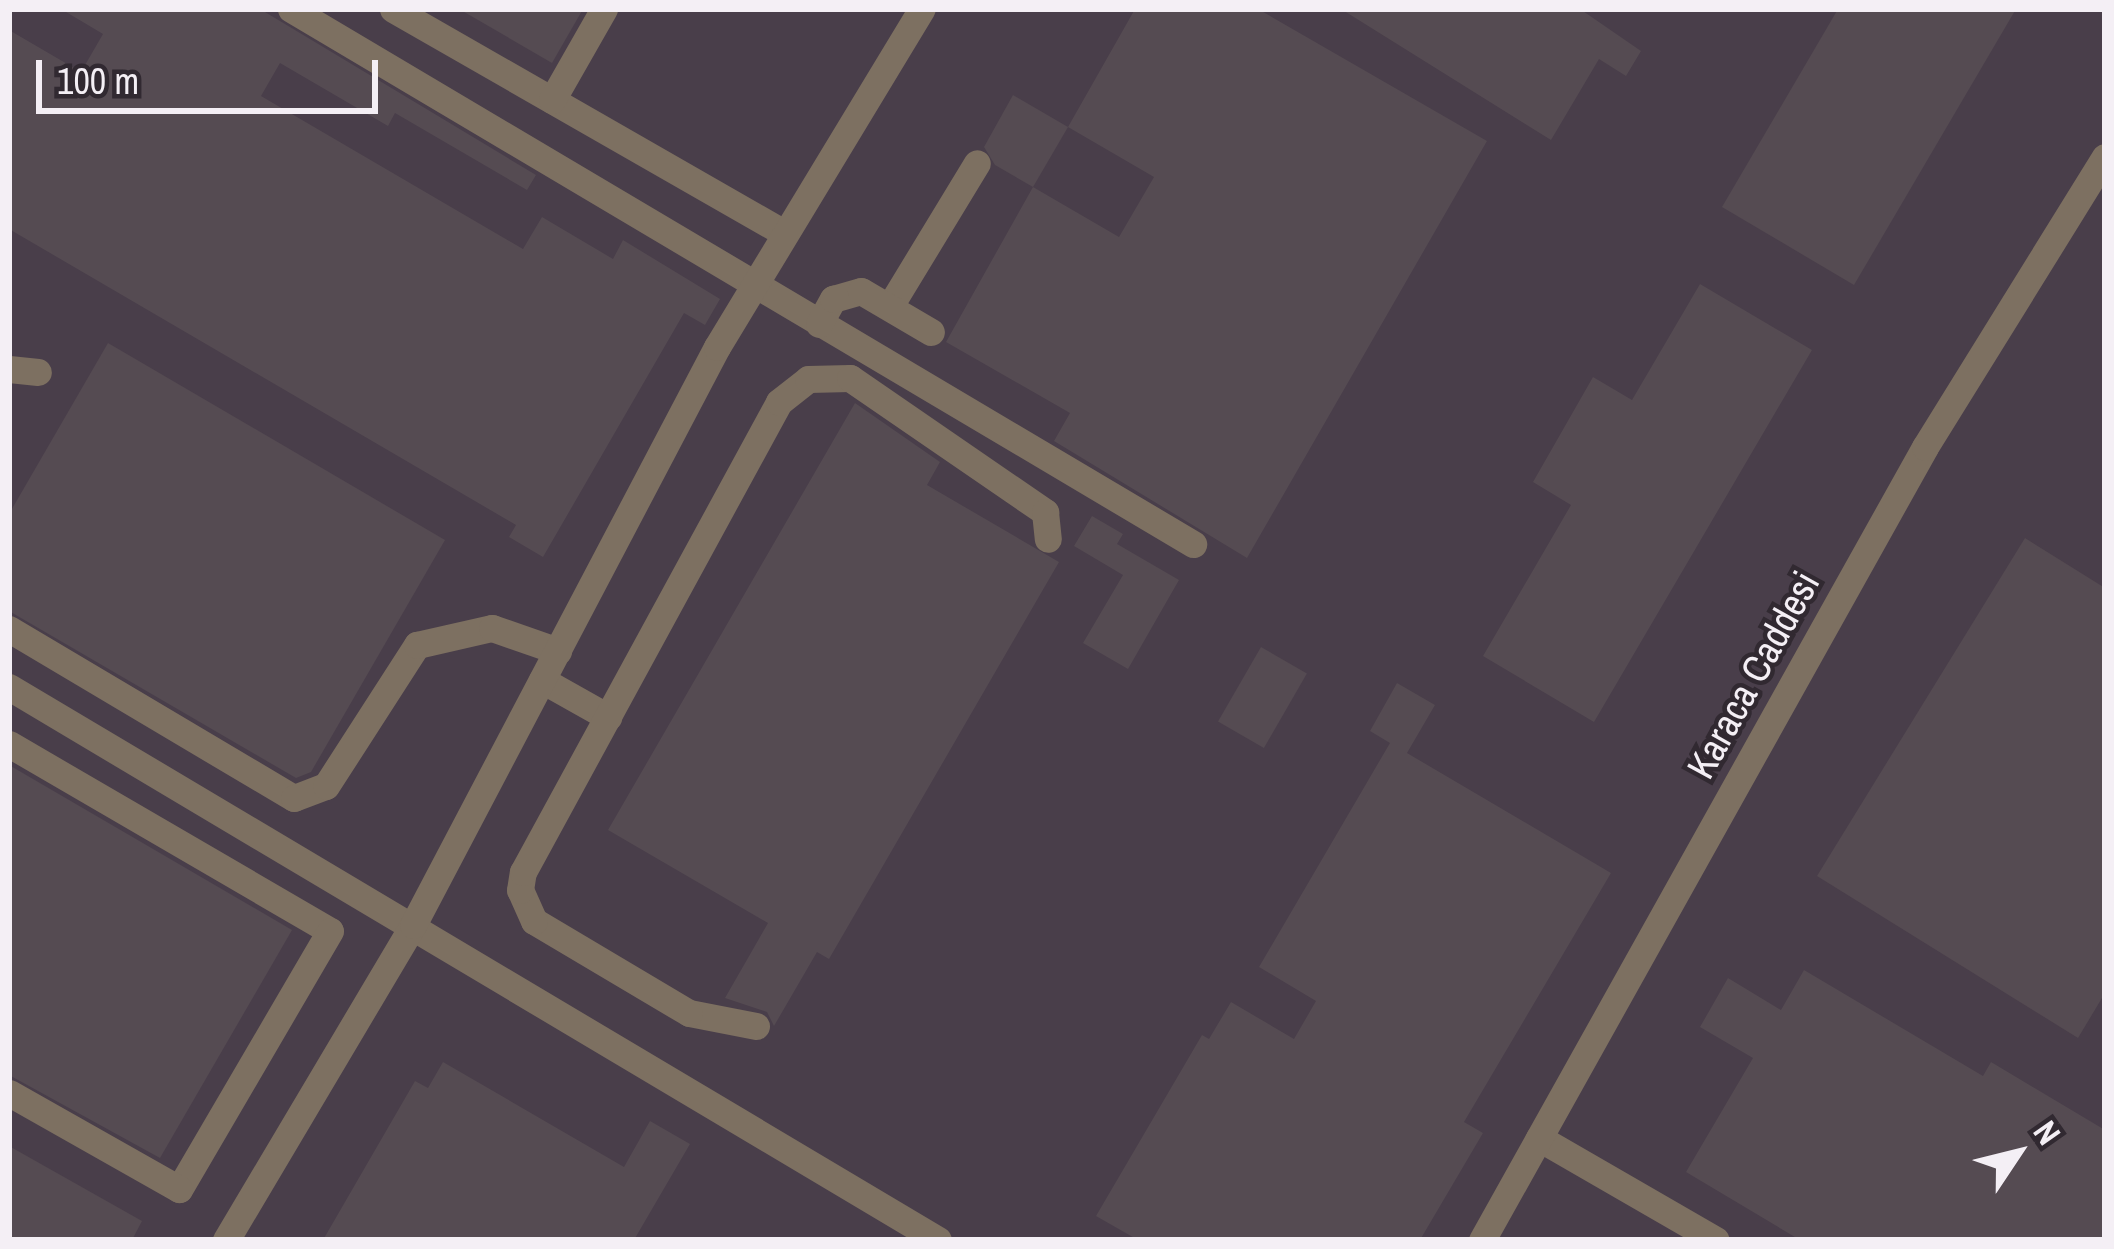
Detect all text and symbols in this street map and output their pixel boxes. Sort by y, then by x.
scale bar [42,36,384,110]
text: 100 m [57,57,139,105]
street label: Karaca Caddesi [1677,563,1829,787]
north arrow [1958,1093,2078,1213]
text: N [2024,1112,2071,1153]

